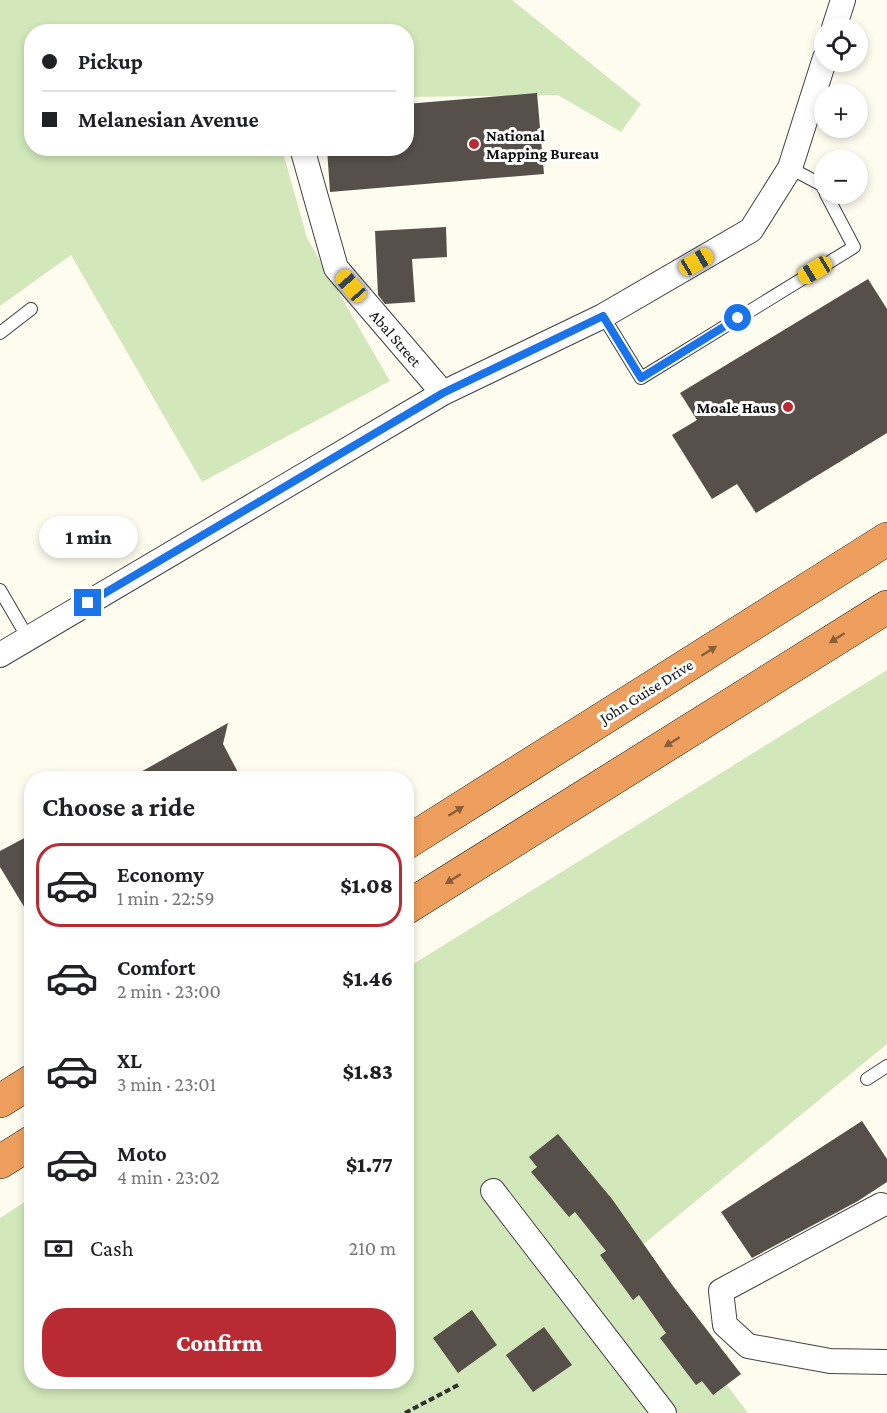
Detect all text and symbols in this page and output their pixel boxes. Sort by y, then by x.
map controls [814,18,868,204]
button: locate [814,18,868,72]
text: Pickup [78,49,143,74]
button: + [814,84,868,138]
text: Melanesian Avenue [78,107,259,132]
place label: National Mapping Bureau [486,127,599,162]
marker: National Mapping Bureau [467,137,481,151]
button: − [814,150,868,204]
car [676,245,716,279]
car [795,253,835,287]
car [332,267,370,305]
route start [724,304,751,331]
street label: Abal Street [366,307,425,371]
place label: Moale Haus [696,399,776,416]
marker: Moale Haus [781,400,795,414]
callout: 1 min [38,516,138,558]
text: 1 min [65,526,112,548]
route end [74,589,101,616]
one-way arrow [829,633,845,644]
one-way arrow [701,646,717,657]
street label: John Guise Drive [595,656,697,729]
one-way arrow [664,736,680,747]
text: Choose a ride [42,792,195,822]
one-way arrow [448,806,464,817]
icon: car [45,858,99,912]
text: Economy [117,862,204,887]
text: $1.08 [340,873,393,898]
one-way arrow [445,873,461,884]
text: 1 min · 22:59 [117,887,215,909]
icon: car [45,951,99,1005]
text: Comfort [117,955,195,980]
text: $1.46 [342,966,393,991]
text: 2 min · 23:00 [117,980,221,1002]
icon: car [45,1044,99,1098]
text: XL [117,1048,142,1073]
text: $1.83 [342,1059,393,1084]
text: 3 min · 23:01 [117,1073,216,1095]
icon: car [45,1137,99,1191]
text: Moto [117,1141,167,1166]
text: $1.77 [346,1152,393,1177]
text: 4 min · 23:02 [117,1166,220,1188]
icon: cash [42,1232,75,1265]
text: Cash [90,1236,134,1261]
text: 210 m [349,1237,396,1259]
button: Confirm [42,1308,396,1377]

